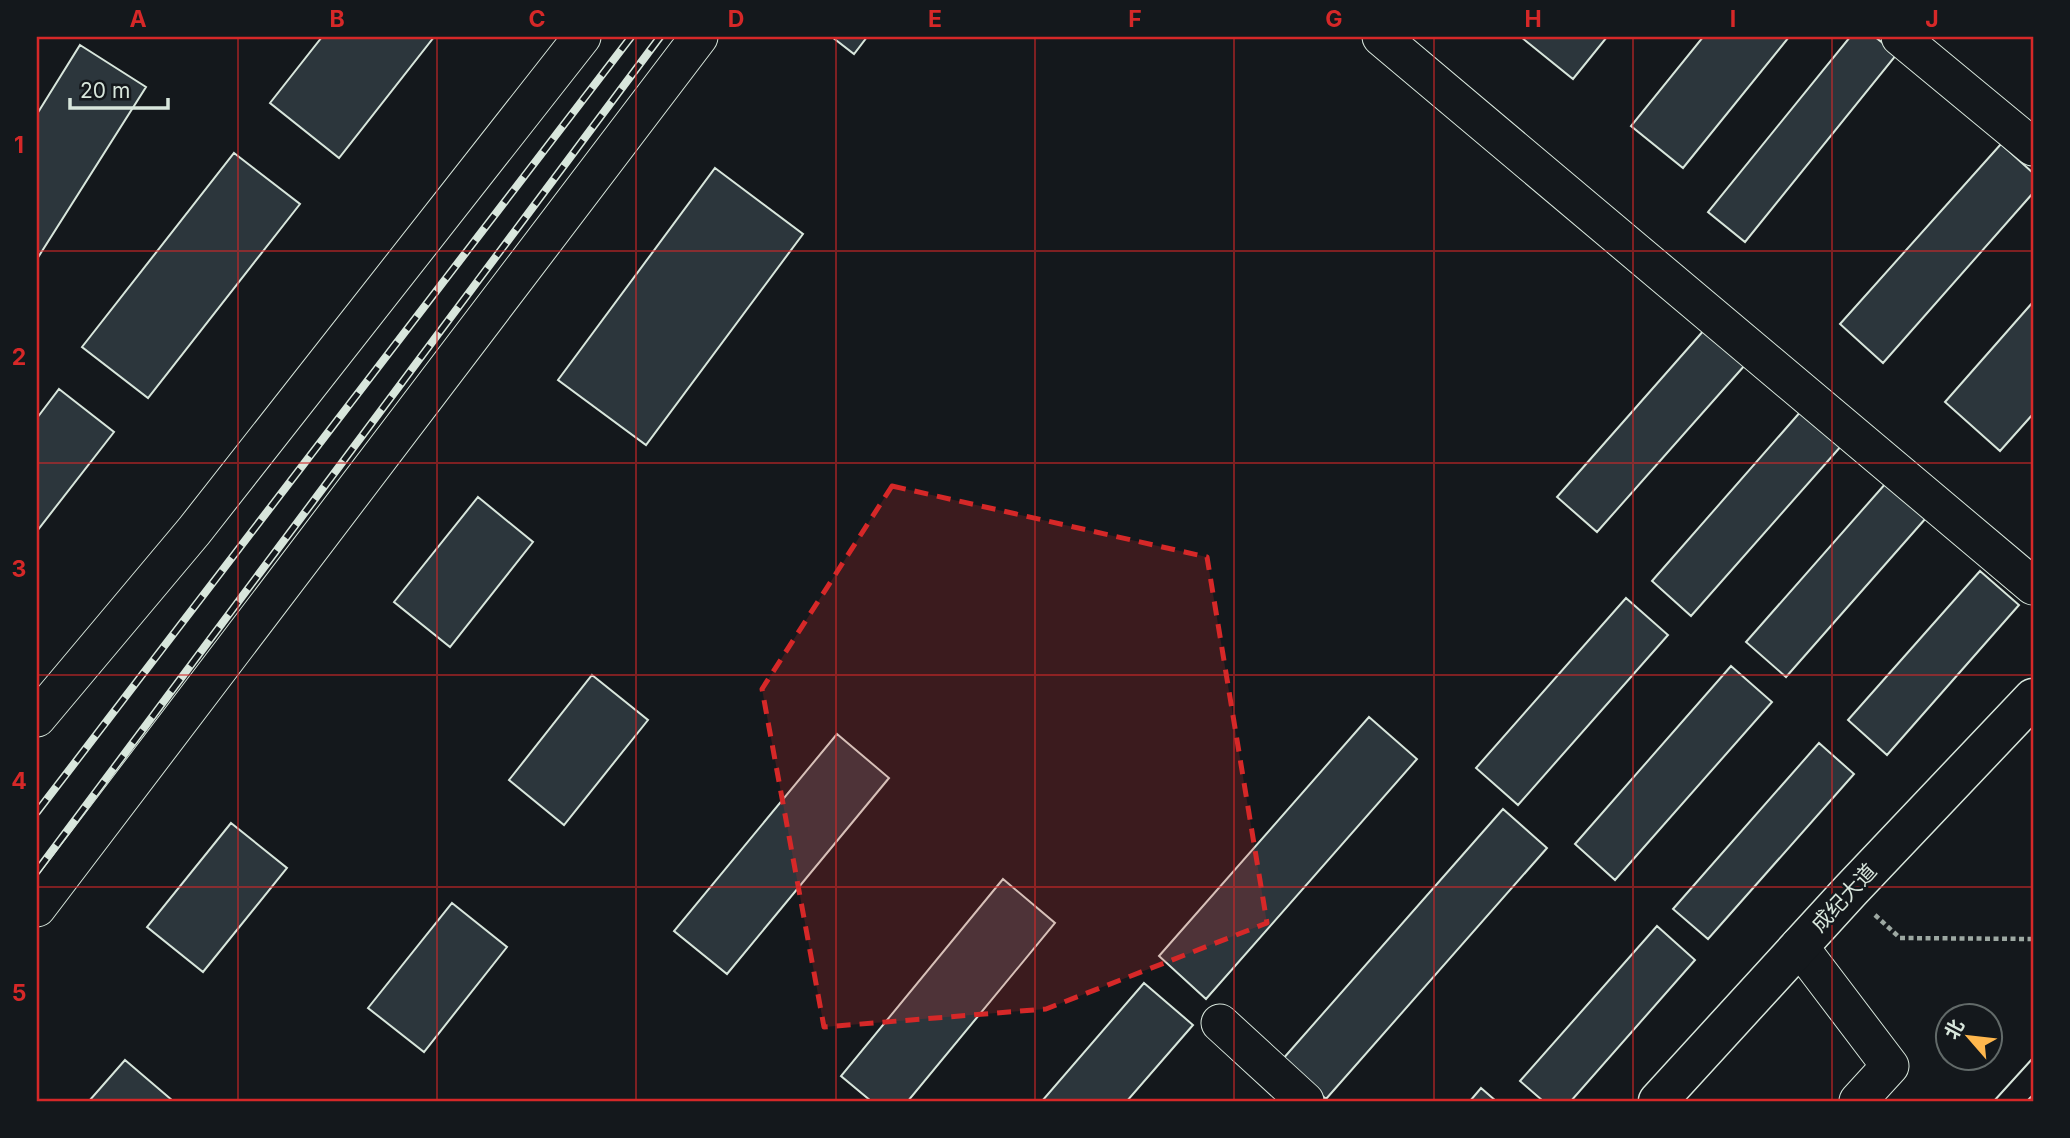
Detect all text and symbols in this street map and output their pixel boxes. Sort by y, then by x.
text: A [129,5,147,33]
text: B [329,5,345,33]
text: C [528,5,546,33]
text: D [728,5,744,33]
text: E [928,5,942,33]
text: F [1128,5,1142,33]
text: G [1325,5,1343,33]
text: H [1524,5,1542,33]
text: I [1730,5,1736,33]
text: J [1925,5,1939,33]
scale bar [70,66,168,110]
text: 20 m [80,78,130,103]
text: 1 [14,131,24,159]
text: 2 [12,343,26,371]
text: 3 [12,555,26,583]
text: 4 [11,767,27,795]
street label: 成纪大道 [1806,858,1881,937]
text: 5 [12,979,26,1007]
north arrow [1934,1002,2004,1072]
text: 北 [1940,1015,1969,1043]

